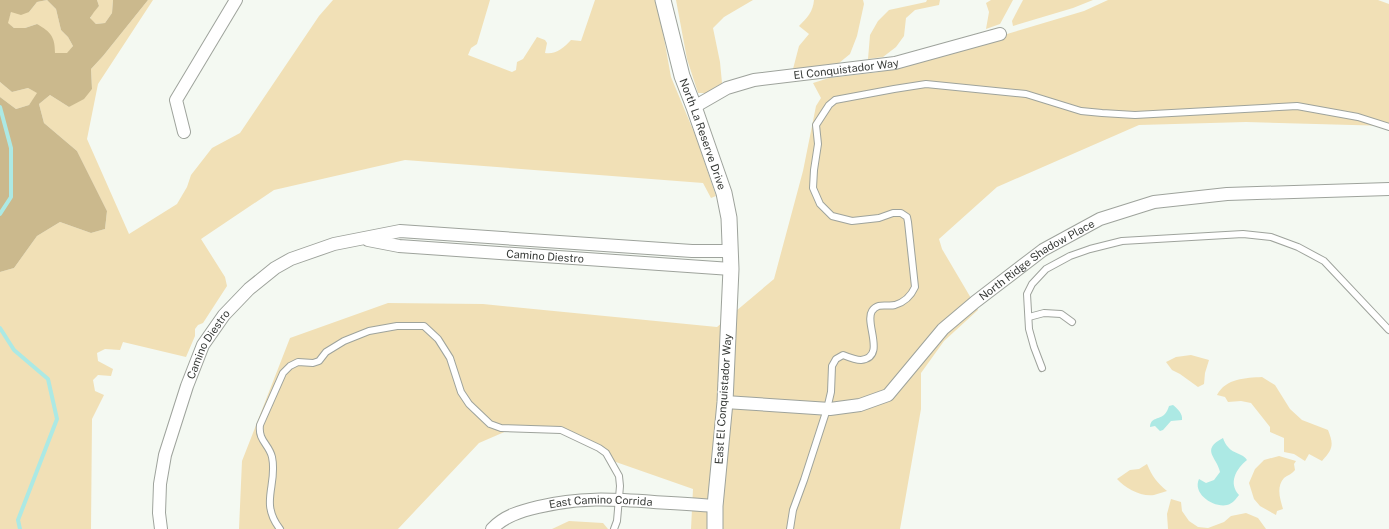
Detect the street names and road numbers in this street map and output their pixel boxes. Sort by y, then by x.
street label: El Conquistador Way [793,56,900,81]
street label: North La Reserve Drive [677,77,728,191]
street label: North Ridge Shadow Place [977,217,1096,303]
street label: Camino Diestro [506,247,584,265]
street label: Camino Diestro [184,307,232,381]
street label: East El Conquistador Way [712,333,734,465]
street label: East Camino Corrida [548,494,653,510]

